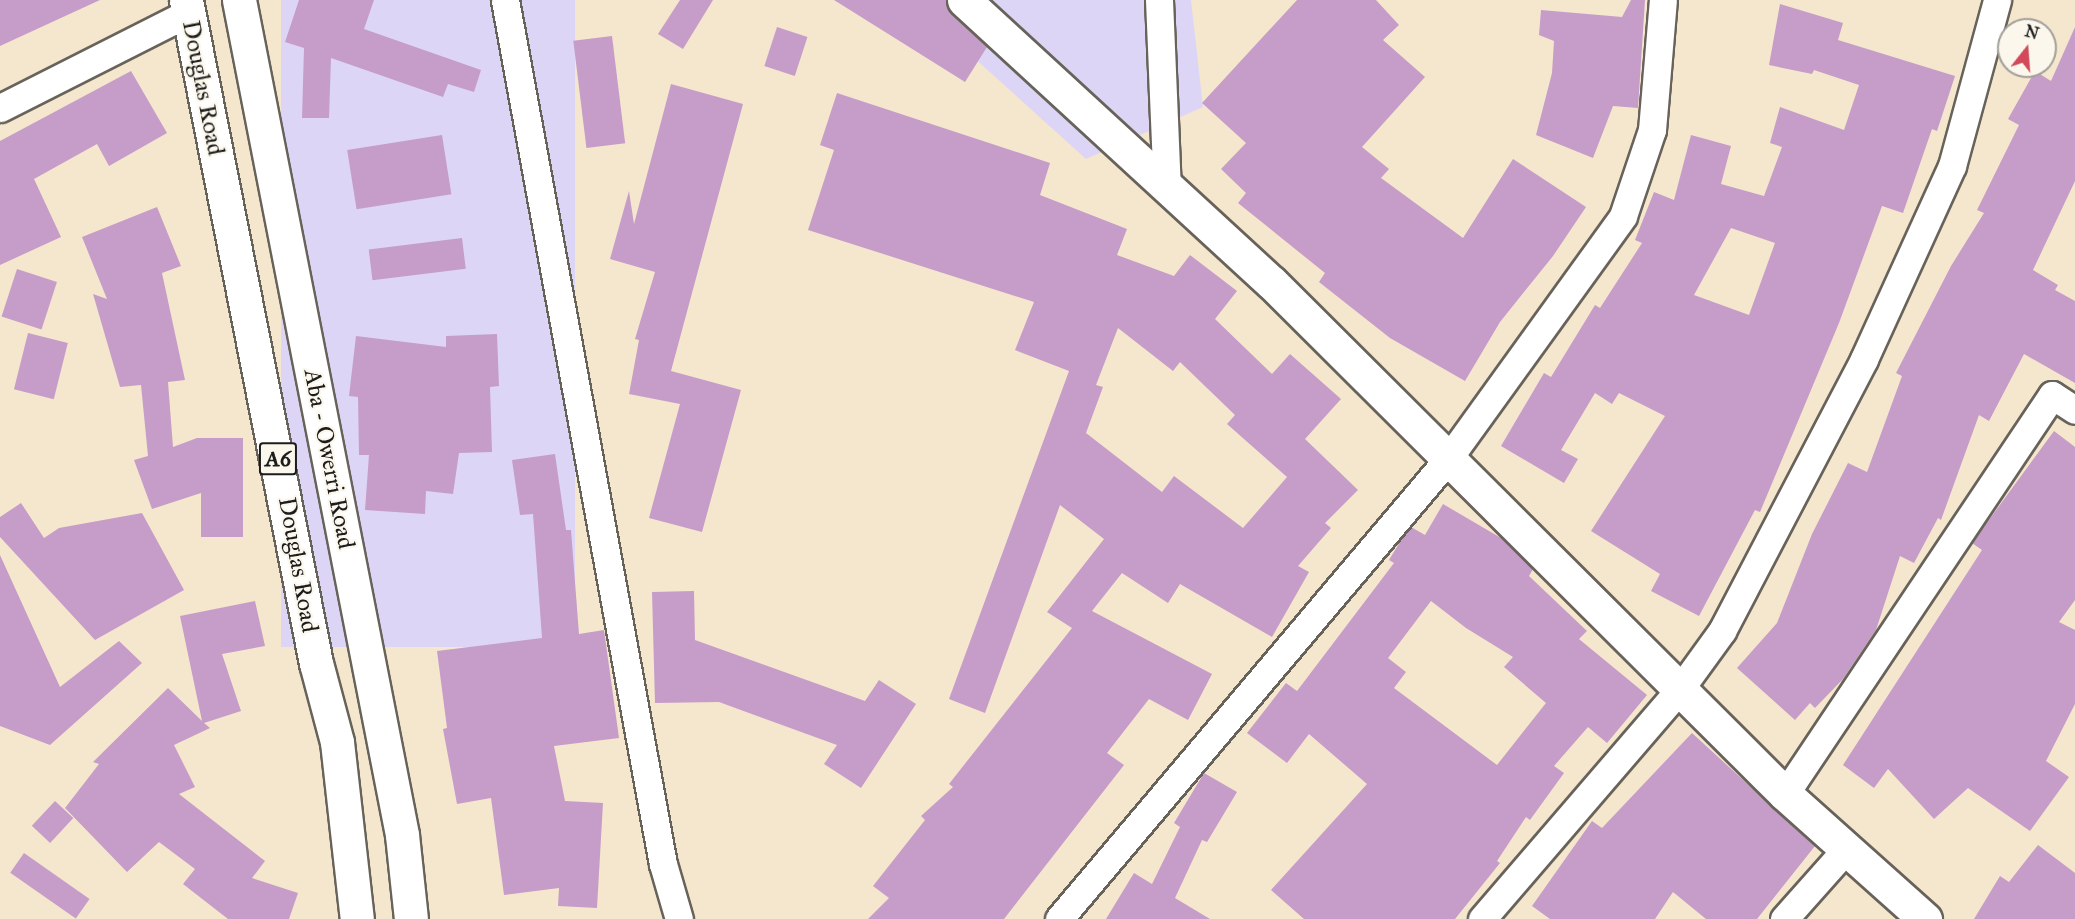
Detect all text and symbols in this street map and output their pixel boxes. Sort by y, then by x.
street label: Douglas Road [176,18,230,158]
north arrow [1997,18,2057,78]
text: N [2023,21,2041,43]
street label: Aba - Owerri Road [297,367,361,551]
road number: A6 [258,440,298,478]
street label: Douglas Road [272,495,324,635]

